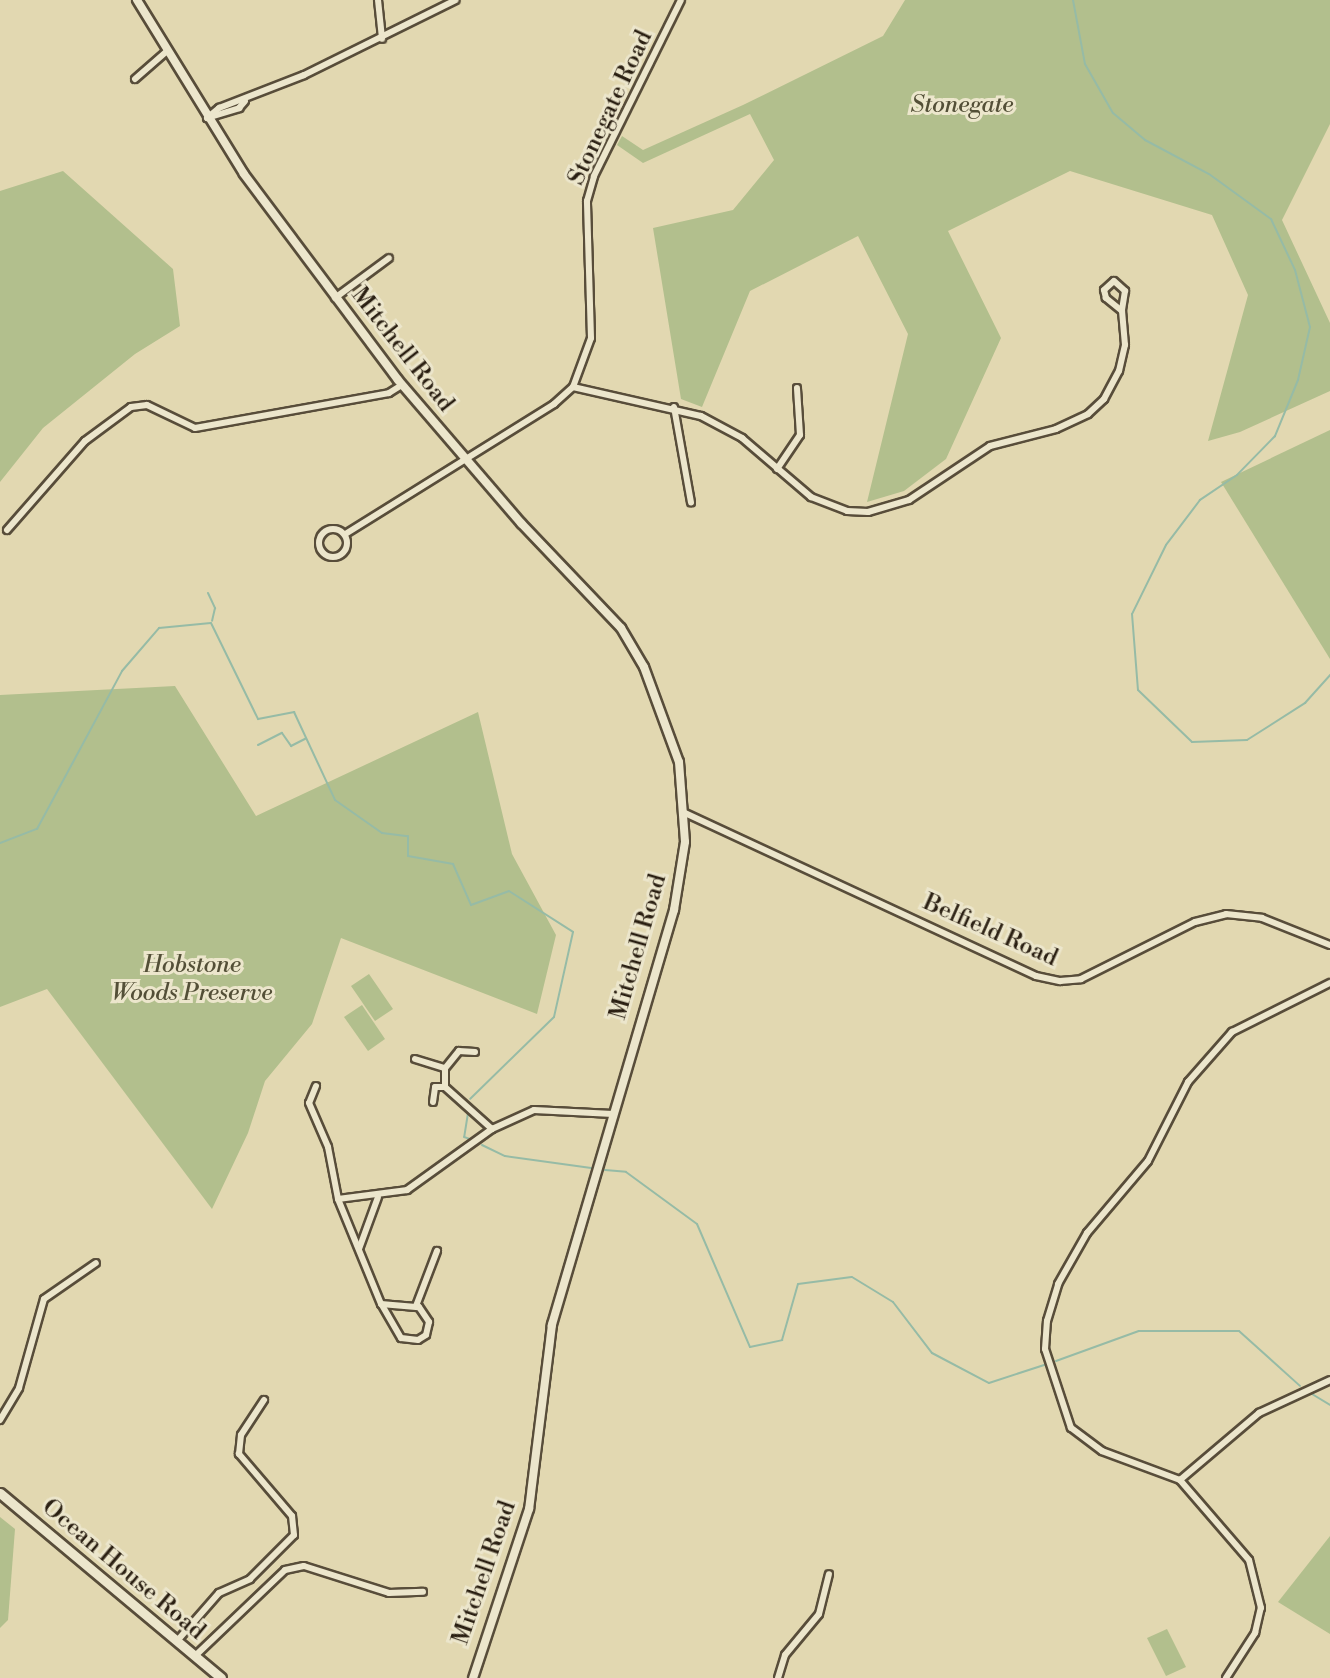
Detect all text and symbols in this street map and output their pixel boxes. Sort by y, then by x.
street label: Stonegate Road [563,26,659,190]
park label: Stonegate [910,92,1014,120]
street label: Mitchell Road [344,282,460,418]
street label: Mitchell Road [604,871,674,1023]
street label: Belfield Road [918,889,1062,973]
park label: Hobstone Woods Preserve [111,952,273,1008]
street label: Ocean House Road [36,1493,210,1647]
street label: Mitchell Road [447,1497,523,1649]

